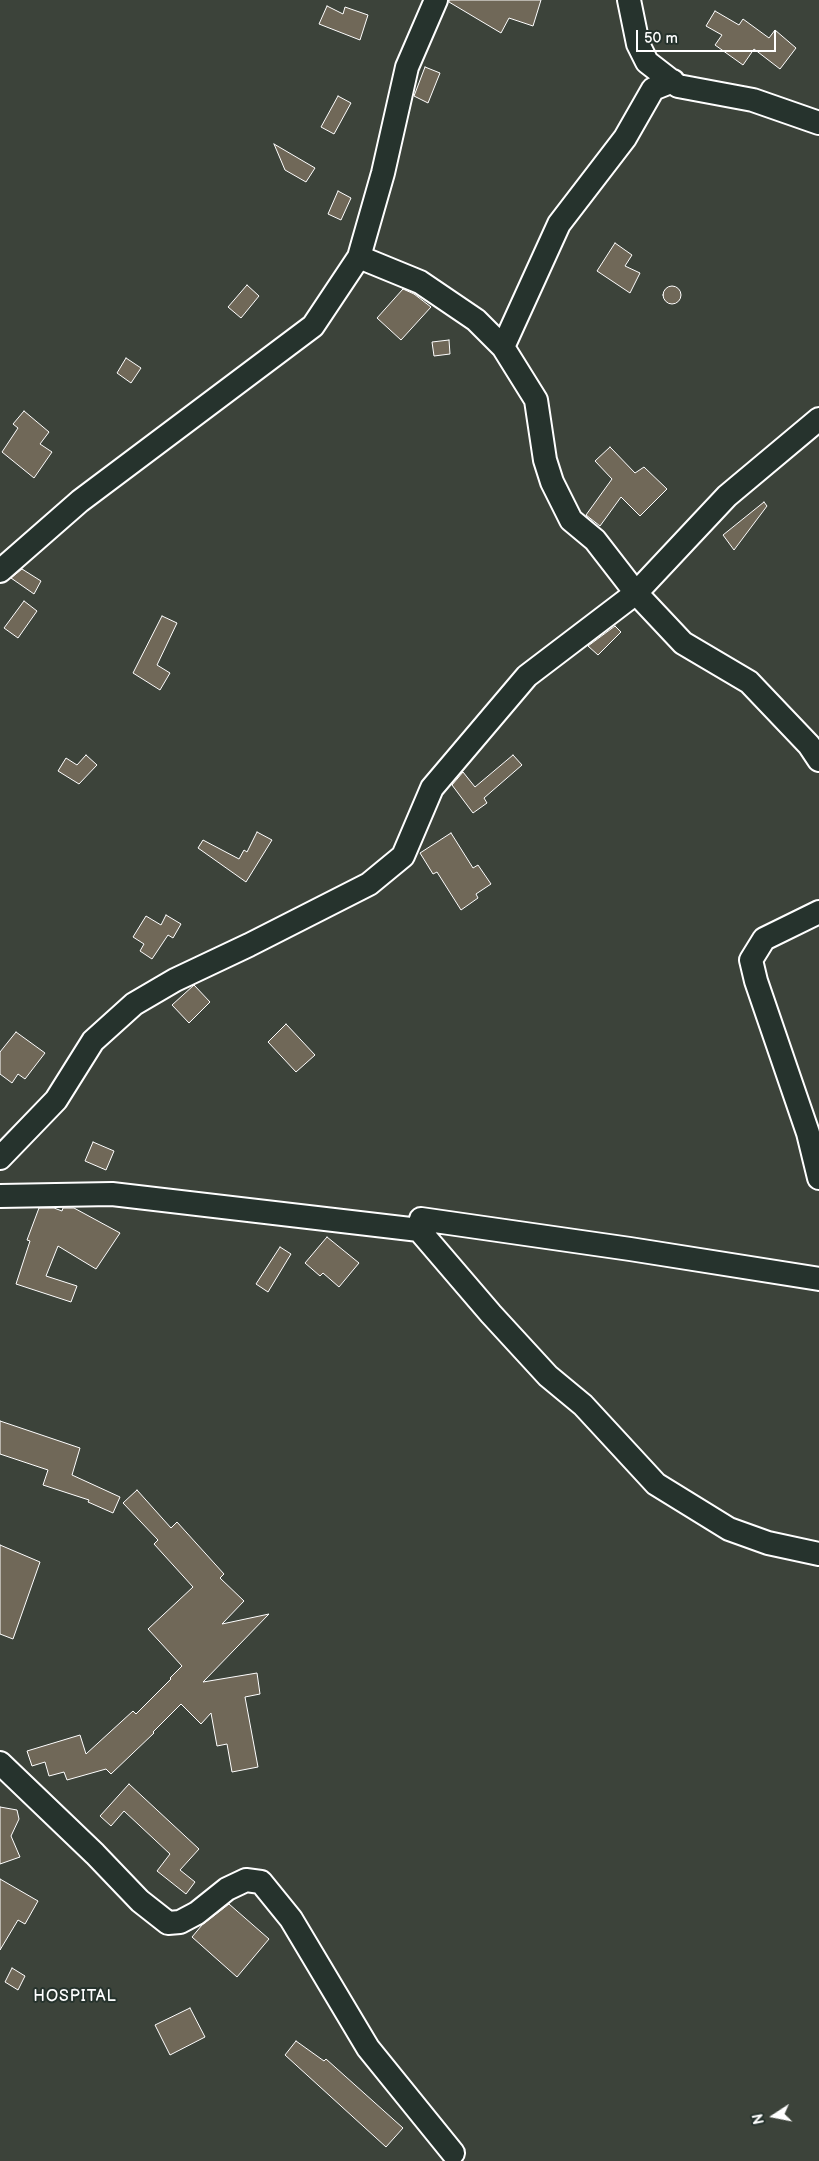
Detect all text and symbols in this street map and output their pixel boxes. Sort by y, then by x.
scale bar [639,20,779,52]
text: 50 m [644,29,678,48]
district label: HOSPITAL [32,1987,118,2007]
north arrow [749,2091,799,2141]
text: N [749,2112,768,2126]

